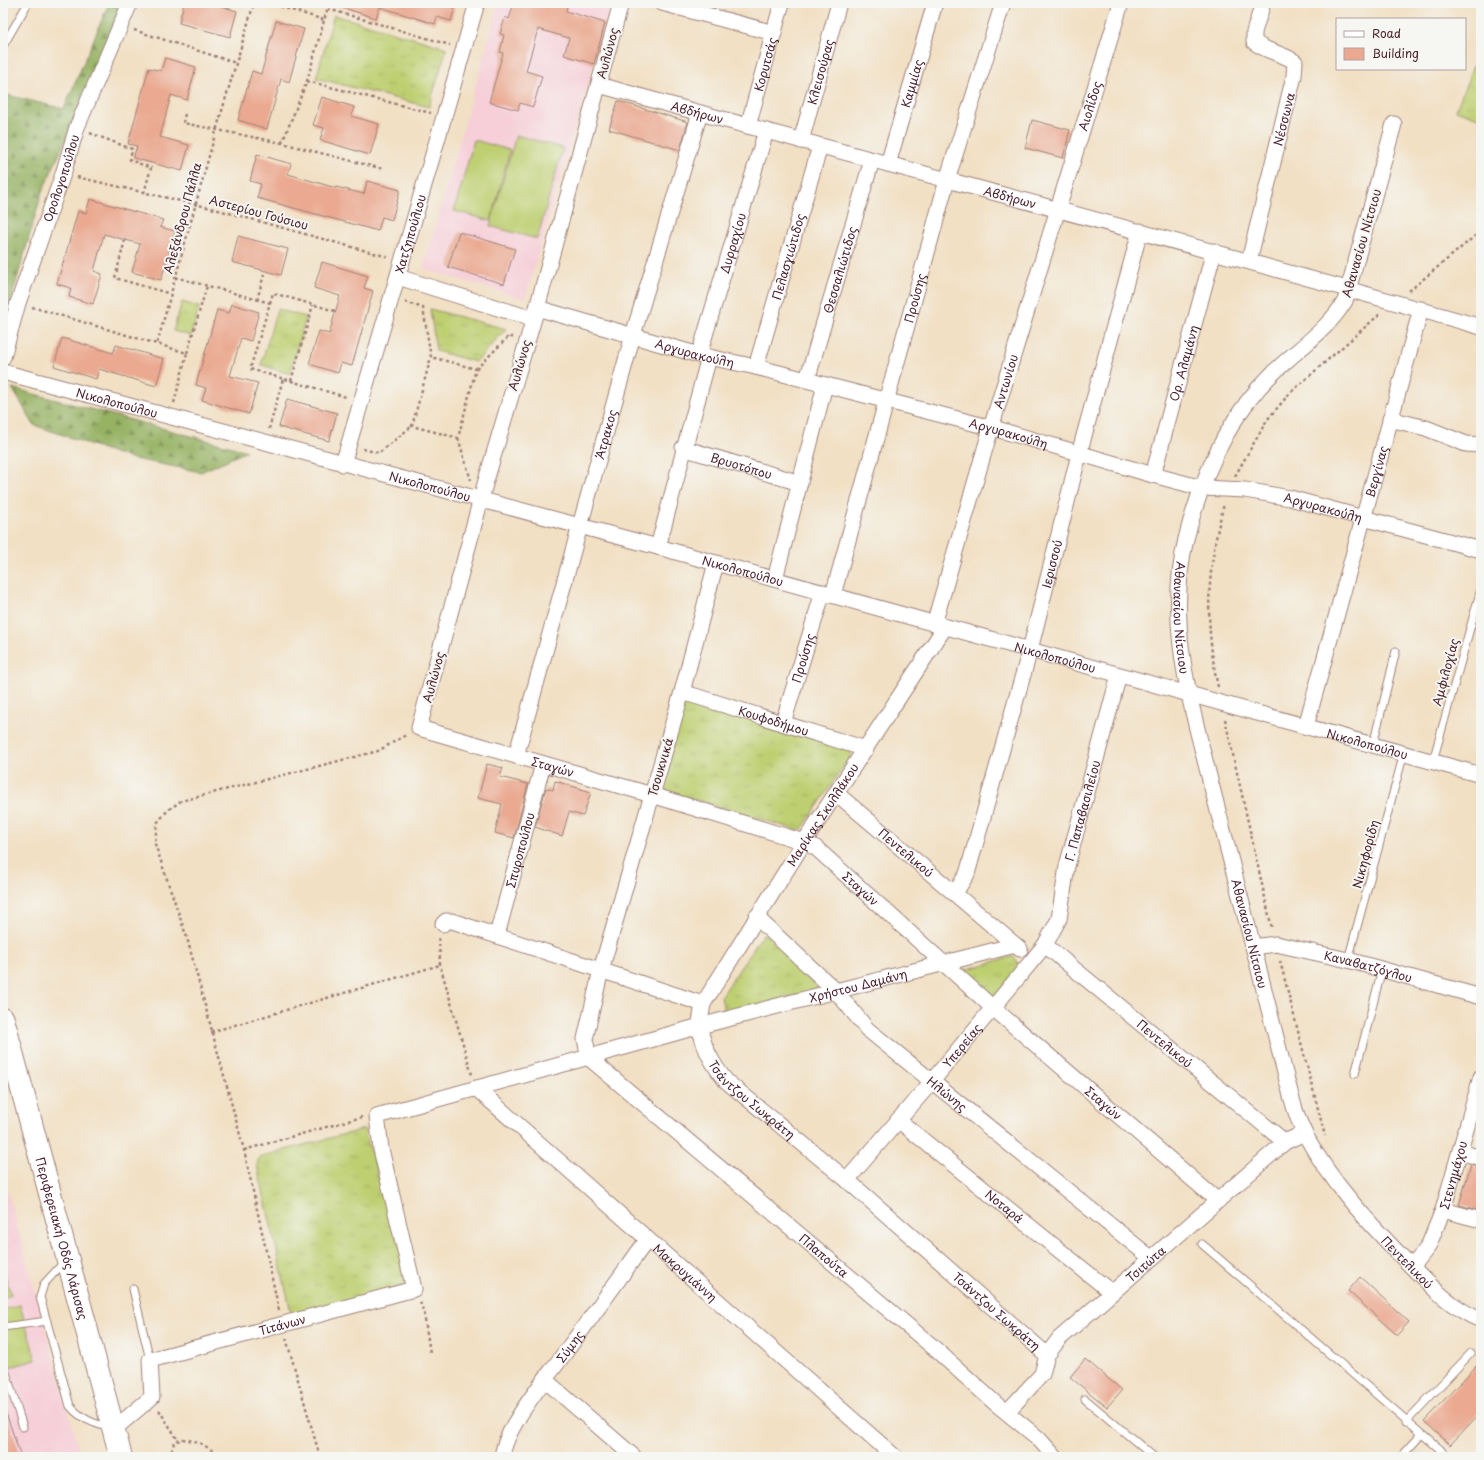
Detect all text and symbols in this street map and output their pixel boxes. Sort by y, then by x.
legend [1336,18,1466,70]
text: Road [1372,24,1401,42]
street label: Αυλώνος [592,25,622,81]
street label: Κορυτσάς [749,35,781,93]
street label: Κλεισούρας [802,37,838,106]
text: Building [1372,44,1419,62]
street label: Καμμίας [896,57,927,110]
street label: Αιολίδος [1073,79,1106,133]
street label: Νέσσωνα [1268,90,1299,148]
street label: Αβδήρων [669,96,726,128]
street label: Ορολογοπούλου [38,132,83,224]
street label: Αλεξάνδρου Πάλλα [159,160,205,275]
street label: Αβδήρων [982,181,1038,213]
street label: Αθανασίου Νίτσιου [1337,186,1385,299]
street label: Αστερίου Γούσιου [208,190,311,234]
street label: Χατζηπούλιου [390,192,430,275]
street label: Δυρραχίου [715,210,750,275]
street label: Πελασγιώτιδος [767,211,809,302]
street label: Θεσσαλιώτιδος [818,224,861,315]
street label: Προύσης [899,271,930,325]
street label: Ορ. Αλαμάνη [1164,323,1202,403]
street label: Αργυρακούλη [653,334,736,371]
street label: Αυλώνος [503,337,535,393]
street label: Αντωνίου [989,352,1022,411]
street label: Νικολοπούλου [74,383,160,422]
street label: Άτρακος [590,407,621,461]
street label: Αργυρακούλη [967,413,1050,453]
street label: Βεργίνας [1360,444,1392,499]
street label: Βρυοτόπου [709,448,774,483]
street label: Νικολοπούλου [387,467,473,506]
street label: Αργυρακούλη [1282,488,1364,526]
street label: Ιερισσού [1037,538,1066,590]
street label: Νικολοπούλου [700,551,786,590]
street label: Αθανασίου Νίτσιου [1169,561,1194,675]
street label: Προύσης [787,631,819,685]
street label: Αμφιλοχίας [1427,636,1463,708]
street label: Νικολοπούλου [1012,637,1098,677]
street label: Αυλώνος [418,649,448,705]
street label: Κουφοδήμου [736,701,811,740]
street label: Νικολοπούλου [1325,724,1410,763]
street label: Τσουκνικά [643,736,677,798]
street label: Σταγών [529,752,576,781]
street label: Γ. Παπαβασιλείου [1060,758,1104,863]
street label: Μαρίκας Σκυλλάκου [782,759,863,870]
street label: Σπυροπούλου [501,810,539,890]
street label: Νικηφορίδη [1347,818,1383,890]
street label: Πεντελικού [875,824,938,881]
street label: Σταγών [839,867,883,910]
street label: Αθανασίου Νίτσιου [1227,877,1272,990]
street label: Καναβατζόγλου [1322,946,1415,987]
street label: Χρήστου Δαμάνη [807,964,909,1007]
street label: Πεντελικού [1133,1015,1197,1072]
street label: Υπερείας [938,1019,986,1071]
street label: Τσάντζου Σωκράτη [705,1057,799,1143]
street label: Ηλώνης [923,1072,971,1115]
street label: Σταγών [1081,1082,1126,1124]
street label: Στενημάχου [1435,1138,1471,1211]
street label: Περιφερειακή Οδός Λάρισας [31,1155,93,1322]
street label: Νοταρά [982,1185,1028,1227]
street label: Πλαπούτα [795,1229,853,1282]
street label: Πεντελικού [1377,1232,1437,1293]
street label: Μακρυγιάννη [649,1239,721,1306]
street label: Τσιτώτα [1122,1241,1169,1286]
street label: Τσάντζου Σωκράτη [949,1268,1045,1355]
street label: Τιτάνων [257,1310,308,1339]
street label: Σύμης [552,1326,588,1366]

